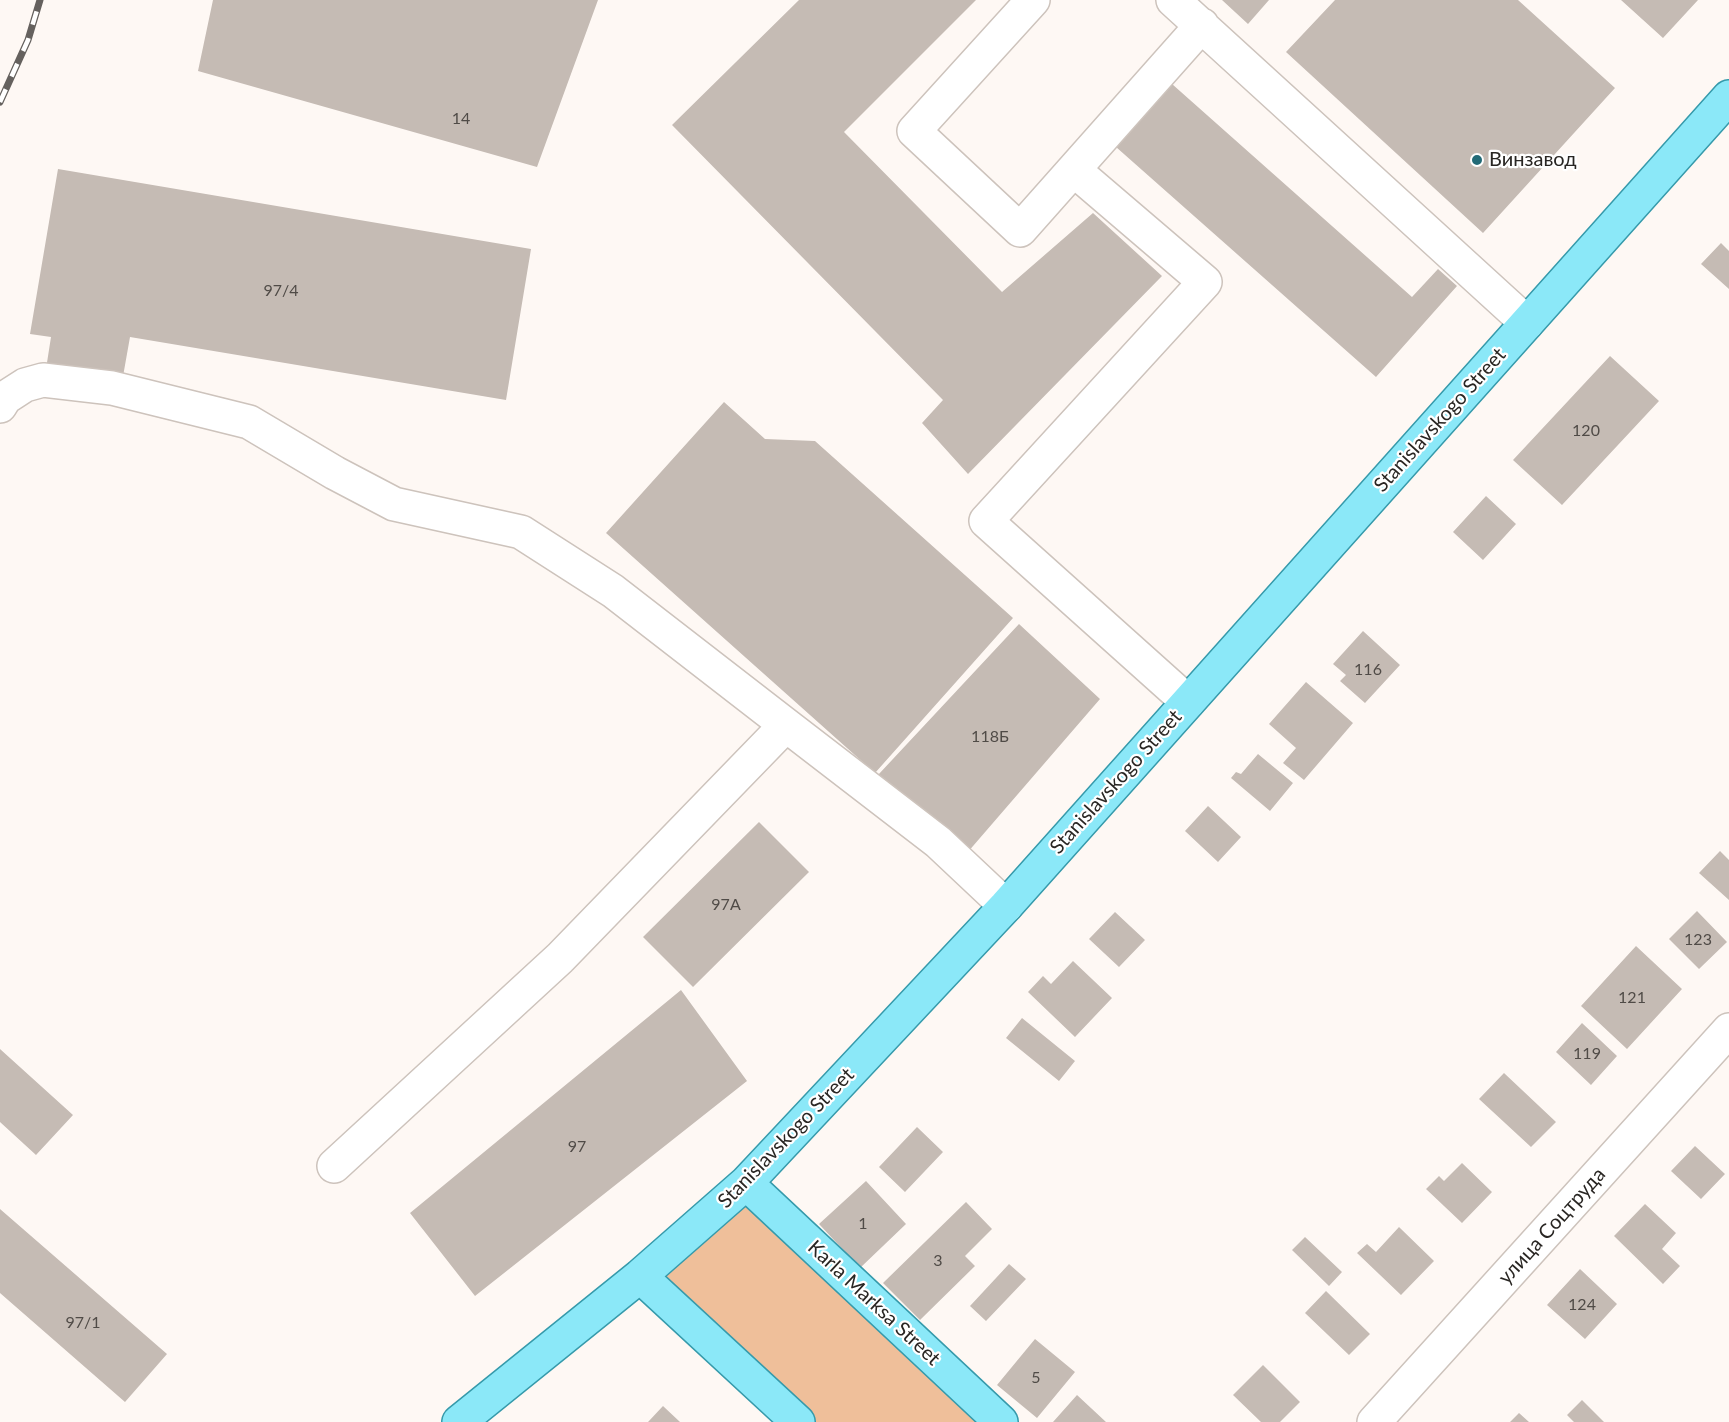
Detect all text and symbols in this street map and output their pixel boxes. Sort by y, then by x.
house number: 14 [452,109,470,129]
place label: Винзавод [1489,148,1577,172]
marker: Винзавод [1470,153,1484,167]
house number: 97/4 [263,281,299,301]
street label: Stanislavskogo Street [1369,343,1511,497]
house number: 120 [1572,421,1600,441]
house number: 116 [1354,660,1382,680]
street label: Stanislavskogo Street [1045,705,1187,859]
house number: 118Б [971,727,1009,747]
house number: 97А [711,895,741,915]
house number: 123 [1684,930,1712,950]
house number: 121 [1618,988,1646,1008]
house number: 119 [1573,1044,1601,1064]
street label: Stanislavskogo Street [713,1063,859,1213]
house number: 97 [568,1137,586,1157]
street label: улица Соцтруда [1493,1163,1611,1289]
house number: 1 [858,1214,868,1234]
street label: Karla Marksa Street [803,1235,945,1371]
house number: 3 [933,1251,943,1271]
house number: 124 [1568,1295,1596,1315]
house number: 97/1 [65,1313,101,1333]
house number: 5 [1031,1368,1041,1388]

